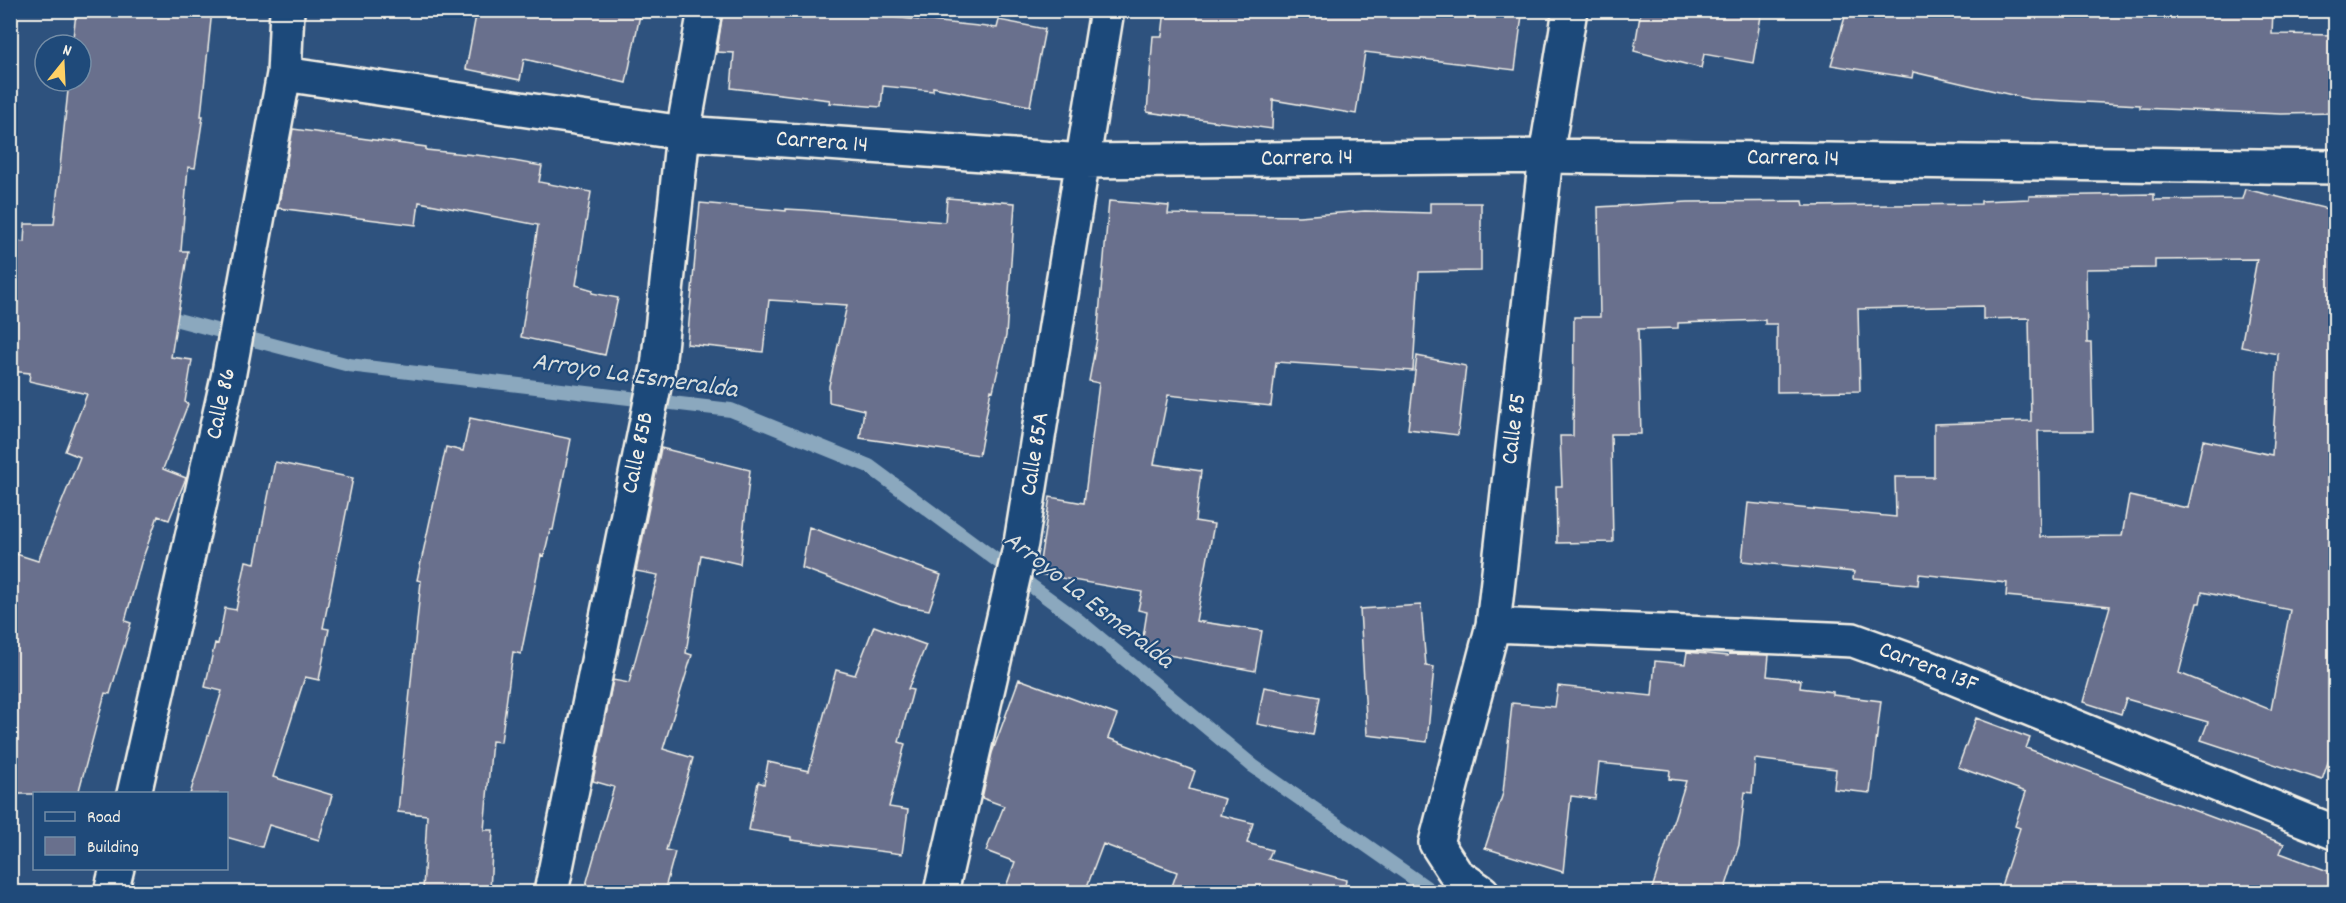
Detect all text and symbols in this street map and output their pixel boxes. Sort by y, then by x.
north arrow [33,33,93,93]
text: N [60,39,74,63]
street label: Carrera 14 [775,123,869,163]
street label: Carrera 14 [1261,141,1353,177]
street label: Carrera 14 [1747,141,1839,177]
water label: Arroyo La Esmeralda [530,344,742,410]
street label: Calle 86 [198,365,246,443]
street label: Calle 85 [1494,392,1536,466]
street label: Calle 85B [614,409,664,497]
street label: Calle 85A [1013,410,1059,498]
water label: Arroyo La Esmeralda [995,523,1182,680]
street label: Carrera 13F [1873,634,1983,703]
legend [33,792,228,870]
text: Road [87,806,121,831]
text: Building [87,836,139,861]

